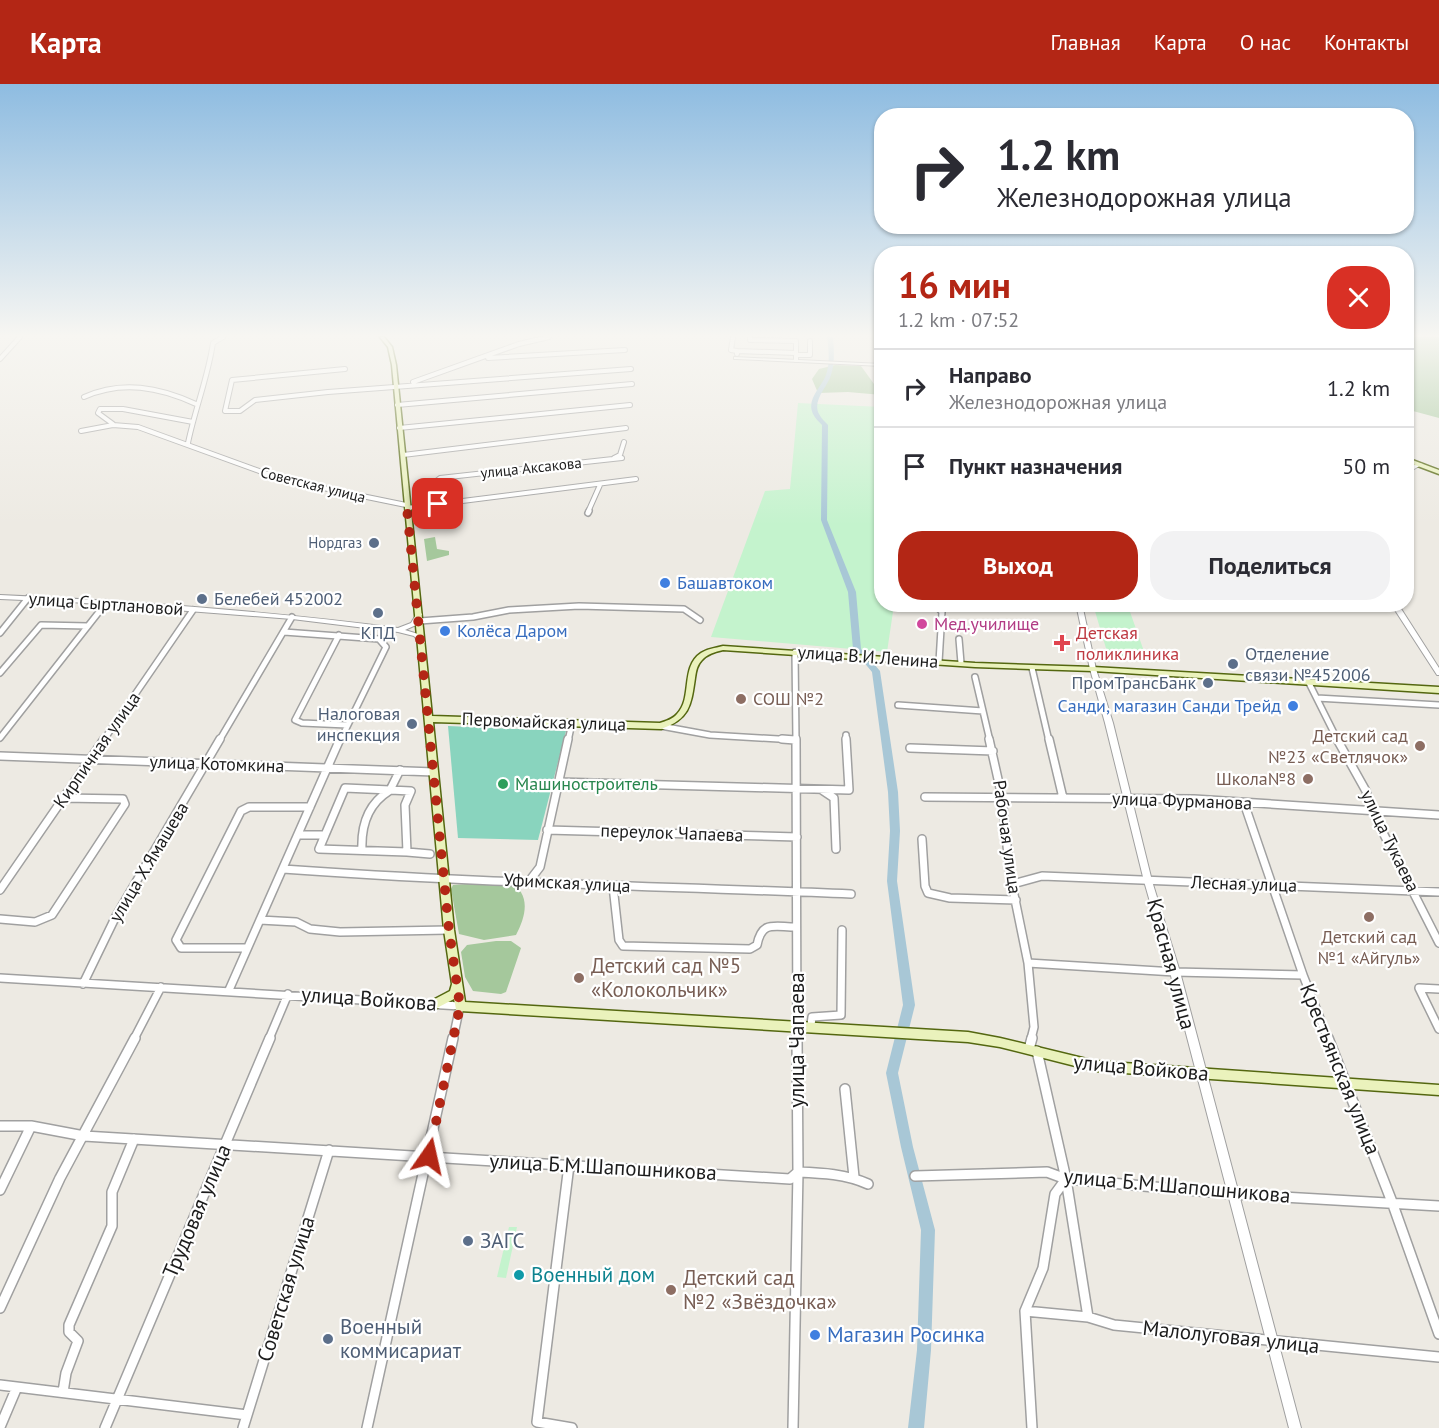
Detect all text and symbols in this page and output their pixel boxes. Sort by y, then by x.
text: Карта [30,24,102,61]
text: Главная [1050,29,1121,56]
text: Карта [1154,29,1207,56]
text: О нас [1240,29,1291,56]
text: Контакты [1324,29,1409,56]
text: 1.2 km [997,127,1120,182]
icon: right [898,132,976,210]
text: Железнодорожная улица [997,180,1292,214]
text: 16 мин [898,261,1011,308]
button: close [1327,266,1390,329]
text: 1.2 km · 07:52 [898,307,1019,333]
text: Направо [949,361,1032,389]
icon: right [898,372,931,405]
text: 1.2 km [1327,374,1390,402]
text: Железнодорожная улица [949,389,1167,415]
icon: arrive [898,450,931,483]
text: Пункт назначения [949,452,1122,480]
text: 50 m [1342,452,1390,480]
street label: улица Аксакова [479,453,582,482]
street label: Советская улица [259,462,368,507]
pin [412,478,463,529]
icon: arrive [421,487,454,520]
button: Выход [898,531,1138,600]
button: Поделиться [1150,531,1390,600]
place label: Нордгаз [308,533,362,552]
marker: Нордгаз [367,536,381,550]
place label: Башавтоком [677,571,773,594]
marker: Башавтоком [658,576,672,590]
street label: улица Сыртлановой [28,587,184,620]
place label: Белебей 452002 [214,587,343,610]
marker: Белебей 452002 [195,592,209,606]
marker: КПД [371,606,385,620]
place label: Мед.училище [934,612,1039,635]
marker: Мед.училище [915,617,929,631]
place label: Колёса Даром [457,619,568,642]
place label: КПД [361,621,395,644]
place label: Детская поликлиника [1076,621,1179,665]
marker: Колёса Даром [438,624,452,638]
marker: Детская поликлиника [1053,634,1071,652]
street label: улица В.И.Ленина [797,640,939,673]
place label: Отделение связи №452006 [1245,642,1371,686]
marker: Отделение связи №452006 [1226,657,1240,671]
place label: ПромТрансБанк [1071,671,1196,694]
marker: ПромТрансБанк [1201,676,1215,690]
street label: Кирпичная улица [48,687,145,812]
place label: СОШ №2 [753,687,824,710]
marker: СОШ №2 [734,692,748,706]
place label: Санди, магазин Санди Трейд [1057,694,1281,717]
marker: Санди, магазин Санди Трейд [1286,699,1300,713]
place label: Налоговая инспекция [317,702,400,746]
street label: Первомайская улица [461,707,627,736]
marker: Налоговая инспекция [405,717,419,731]
place label: Детский сад №23 «Светлячок» [1268,724,1408,768]
marker: Детский сад №23 «Светлячок» [1413,739,1427,753]
street label: улица Котомкина [149,750,285,777]
place label: Школа№8 [1216,767,1296,790]
place label: Машиностроитель [515,772,658,795]
marker: Школа№8 [1301,772,1315,786]
marker: Машиностроитель [496,777,510,791]
street label: Рабочая улица [988,779,1027,895]
street label: улица Тукаева [1356,786,1425,896]
street label: улица Фурманова [1112,787,1253,814]
street label: улица Х.Ямашева [104,797,193,926]
street label: переулок Чапаева [600,819,744,846]
street label: Уфимская улица [503,868,631,897]
street label: Лесная улица [1190,870,1297,897]
street label: Красная улица [1141,895,1202,1032]
marker: Детский сад №1 «Айгуль» [1362,910,1376,924]
place label: Детский сад №1 «Айгуль» [1318,925,1420,969]
place label: Детский сад №5 «Колокольчик» [591,952,741,1003]
marker: Детский сад №5 «Колокольчик» [572,971,586,985]
street label: улица Чапаева [783,972,810,1108]
street label: Крестьянская улица [1294,979,1387,1158]
street label: улица Войкова [300,980,438,1017]
street label: улица Войкова [1072,1048,1210,1087]
position arrow [397,1124,461,1188]
street label: Трудовая улица [156,1140,237,1282]
street label: улица Б.М.Шапошникова [489,1147,717,1186]
street label: улица Б.М.Шапошникова [1062,1162,1292,1209]
street label: Советская улица [251,1213,320,1365]
place label: ЗАГС [480,1227,524,1254]
marker: ЗАГС [461,1234,475,1248]
place label: Военный дом [531,1261,655,1288]
place label: Детский сад №2 «Звёздочка» [683,1264,837,1315]
marker: Военный дом [512,1268,526,1282]
marker: Детский сад №2 «Звёздочка» [664,1283,678,1297]
place label: Военный коммисариат [340,1313,462,1364]
street label: Малолуговая улица [1141,1314,1321,1359]
place label: Магазин Росинка [827,1321,985,1348]
marker: Магазин Росинка [808,1328,822,1342]
marker: Военный коммисариат [321,1332,335,1346]

